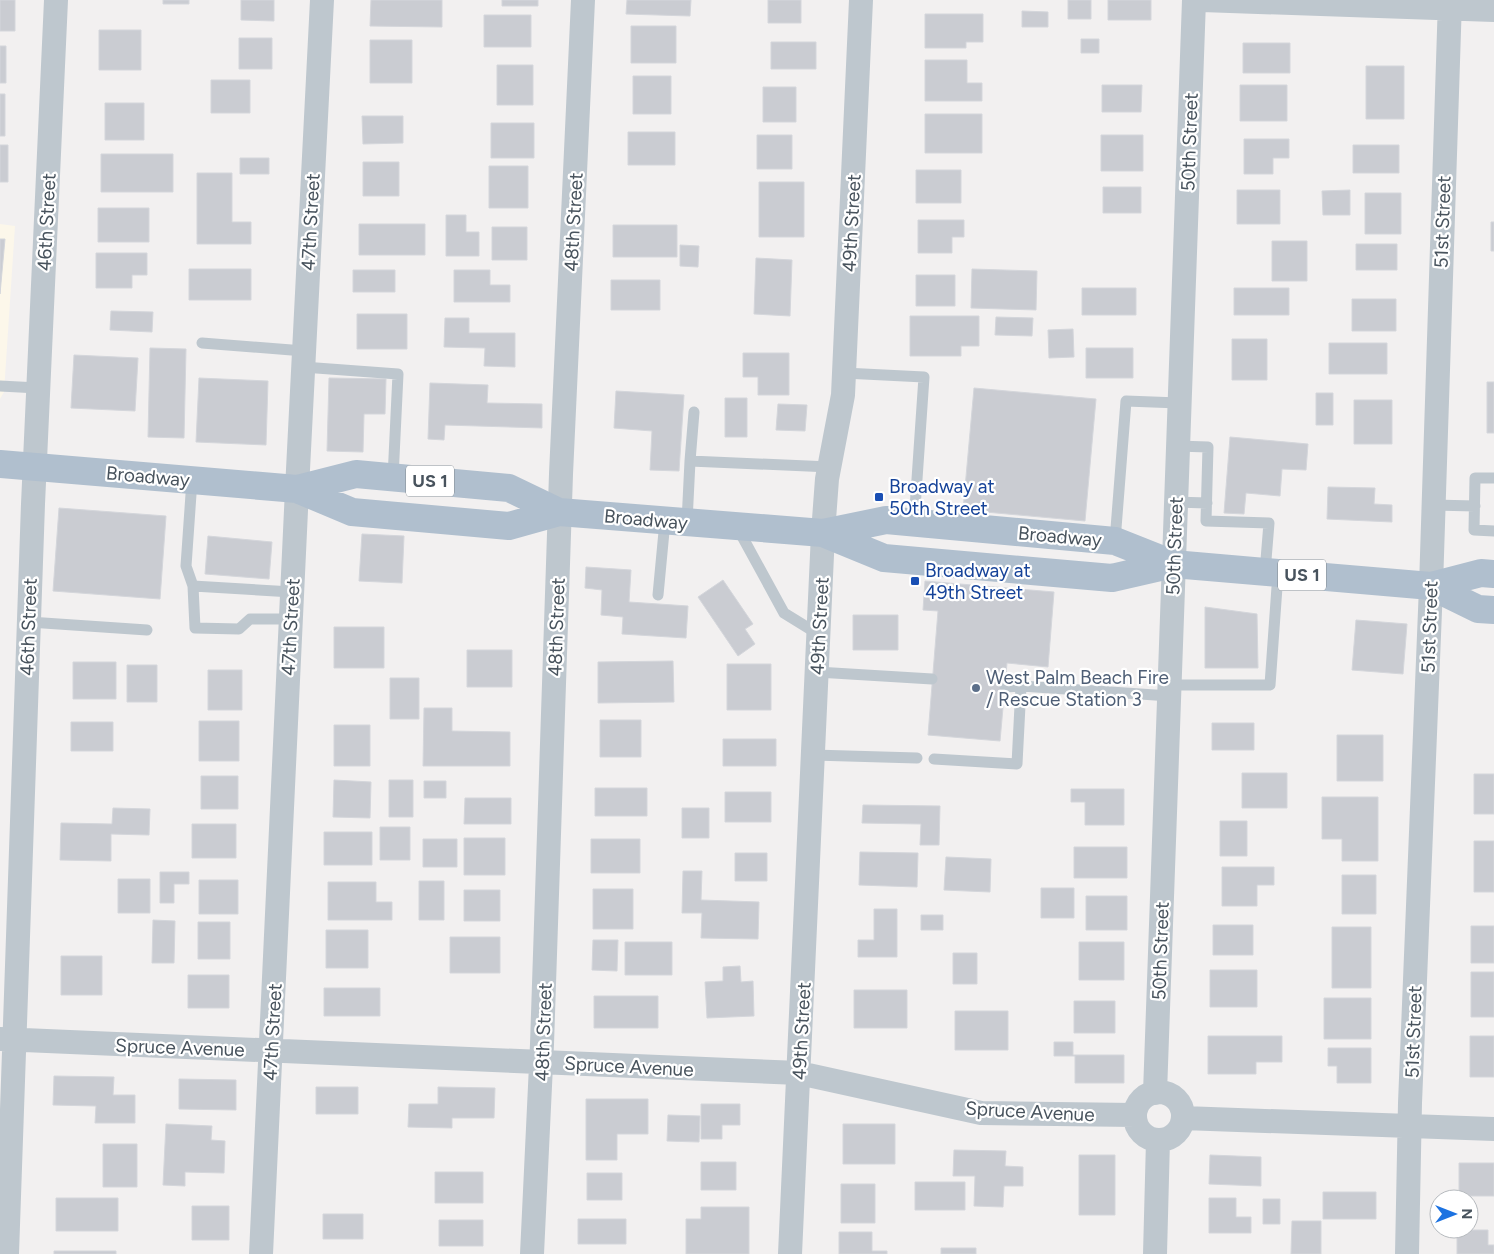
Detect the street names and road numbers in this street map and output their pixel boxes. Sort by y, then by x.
street label: 50th Street [1176,92,1203,192]
street label: 46th Street [32,172,61,272]
street label: 48th Street [559,172,588,272]
street label: 47th Street [296,173,325,271]
street label: 49th Street [837,173,866,273]
street label: 51st Street [1429,175,1456,269]
street label: Broadway [105,461,191,492]
road number: US 1 [406,466,454,496]
street label: 50th Street [1161,496,1188,596]
street label: Broadway [603,504,689,535]
street label: Broadway [1017,521,1103,552]
road number: US 1 [1278,560,1326,590]
street label: 49th Street [805,576,834,676]
street label: 48th Street [543,577,570,677]
street label: 46th Street [15,578,42,677]
street label: 47th Street [276,578,305,676]
street label: 51st Street [1416,580,1443,674]
street label: 50th Street [1147,901,1174,1001]
street label: 49th Street [787,981,816,1081]
street label: 48th Street [530,982,557,1082]
street label: 47th Street [258,983,287,1081]
street label: 51st Street [1400,985,1427,1079]
street label: Spruce Avenue [115,1034,245,1061]
street label: Spruce Avenue [564,1052,694,1081]
street label: Spruce Avenue [965,1097,1095,1126]

